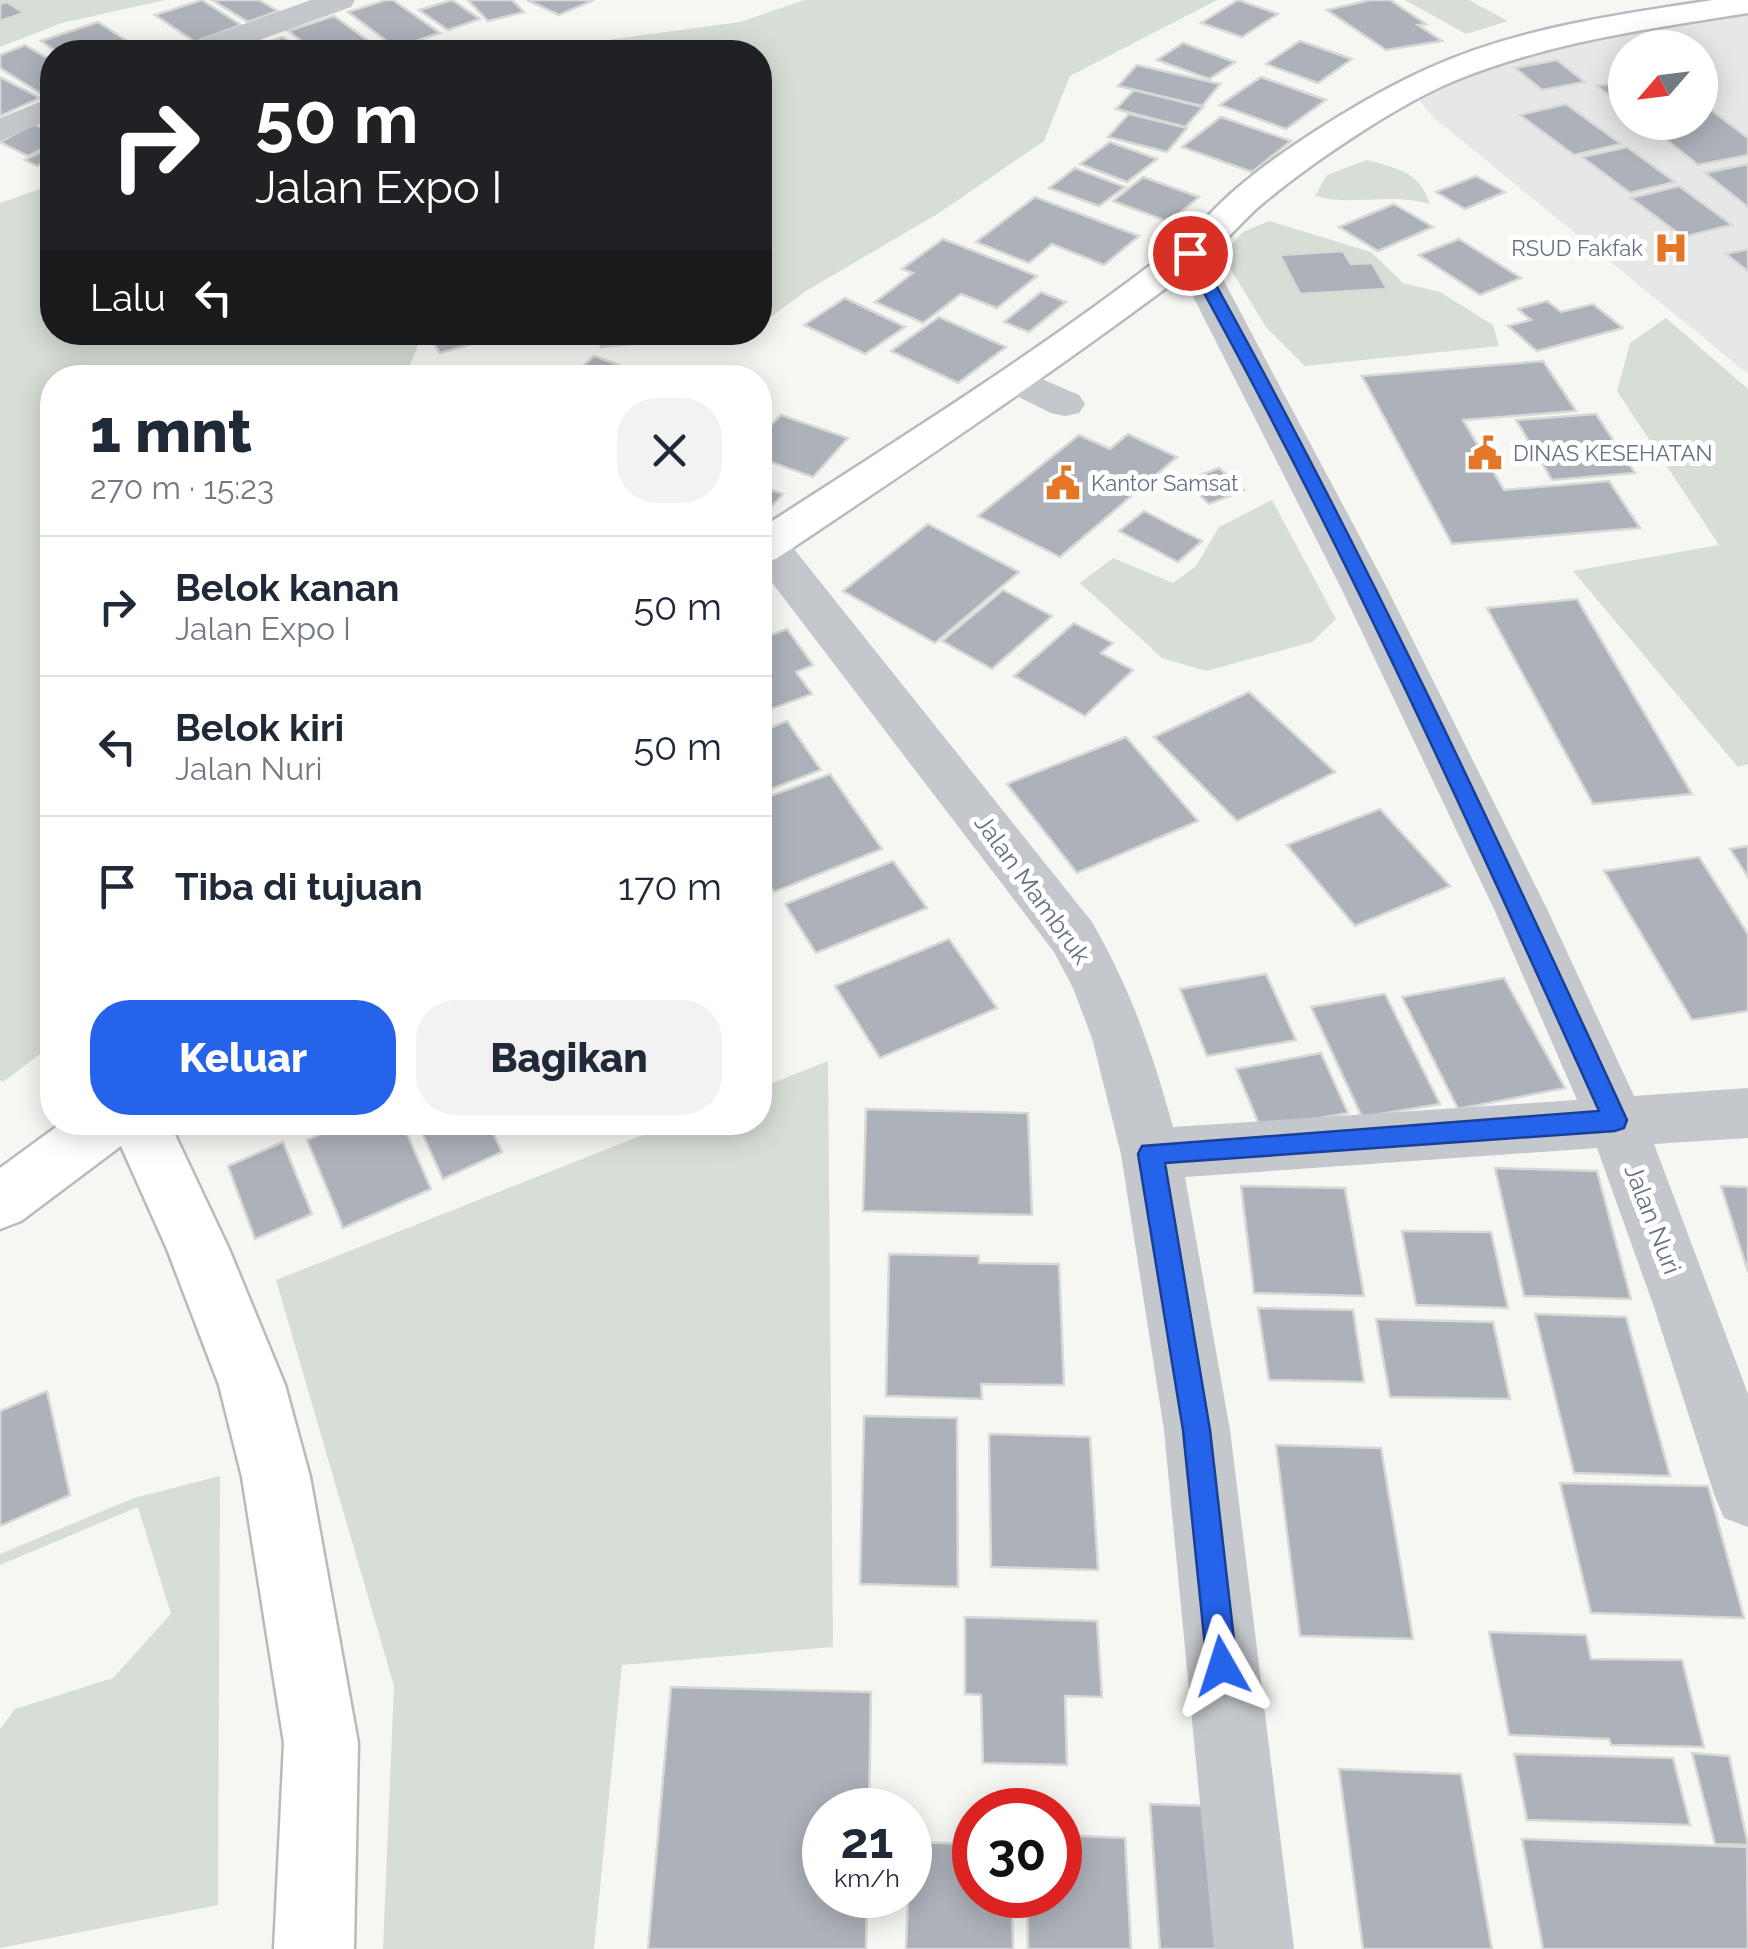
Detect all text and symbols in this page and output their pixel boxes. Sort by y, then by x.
north arrow [1608,30,1718,140]
map controls [1608,30,1718,140]
text: 50 m [255,77,419,159]
icon: right [90,80,220,210]
text: Jalan Expo I [255,161,503,214]
pin [1148,211,1233,296]
icon: arrive [1163,226,1218,281]
hospital icon: RSUD Fakfak [1652,229,1690,267]
place label: RSUD Fakfak [1511,235,1643,261]
icon: left [186,270,241,325]
text: Lalu [90,275,166,320]
text: 1 mnt [90,396,252,466]
button: close [617,398,722,503]
public building icon: DINAS KESEHATAN [1466,434,1504,472]
place label: DINAS KESEHATAN [1513,440,1712,466]
public building icon: Kantor Samsat [1044,464,1082,502]
text: 270 m · 15:23 [90,469,274,506]
place label: Kantor Samsat [1091,470,1239,496]
text: Belok kanan [175,565,400,610]
icon: right [90,579,145,634]
text: 50 m [633,584,722,629]
text: Jalan Expo I [175,610,351,647]
text: Belok kiri [175,705,344,750]
icon: left [90,719,145,774]
text: 50 m [633,724,722,769]
text: Jalan Nuri [175,750,322,787]
street label: Jalan Mambruk [969,808,1098,970]
icon: arrive [90,859,145,914]
text: Tiba di tujuan [175,864,423,909]
text: 170 m [618,864,722,909]
button: Keluar [90,1000,396,1115]
button: Bagikan [416,1000,722,1115]
street label: Jalan Nuri [1618,1160,1688,1278]
position arrow [1170,1614,1274,1718]
speed limit sign: 30 [952,1788,1082,1918]
text: 21 [841,1811,893,1870]
text: km/h [834,1863,900,1893]

